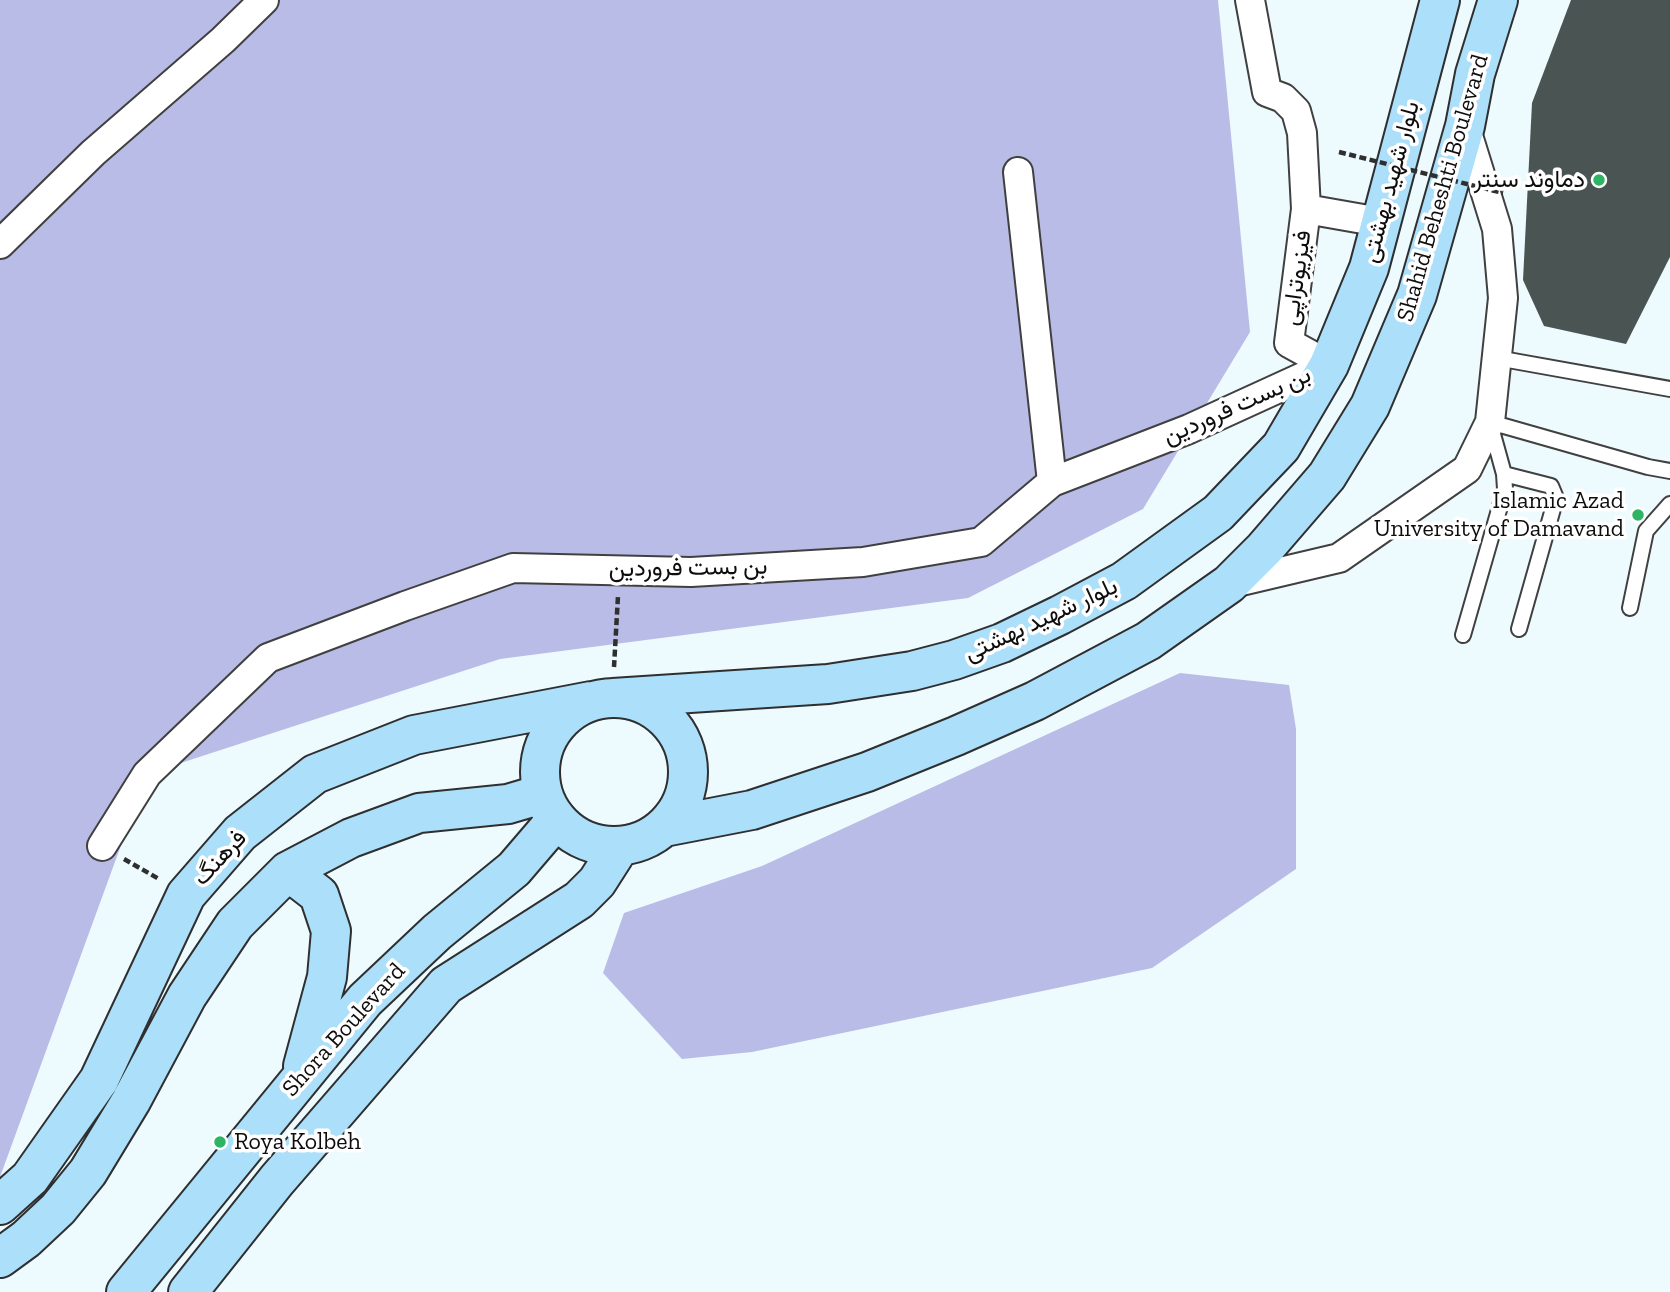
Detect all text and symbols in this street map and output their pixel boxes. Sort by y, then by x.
street label: Shahid Beheshti Boulevard [1391,51,1495,325]
street label: بلوار شهید بهشتی [1356,98,1426,266]
place label: دماوند سنتر [1474,166,1585,194]
marker: دماوند سنتر [1591,172,1607,188]
street label: فیزیوتراپی [1276,228,1318,328]
street label: بن بست فروردین [1159,361,1315,451]
place label: Islamic Azad University of Damavand [1374,487,1624,543]
marker: Islamic Azad University of Damavand [1630,507,1646,523]
street label: بن بست فروردین [608,552,768,584]
street label: بلوار شهید بهشتی [960,572,1122,668]
street label: فرهنگ [187,824,253,892]
street label: Shora Boulevard [276,957,412,1103]
place label: Roya Kolbeh [234,1128,361,1156]
marker: Roya Kolbeh [212,1134,228,1150]

